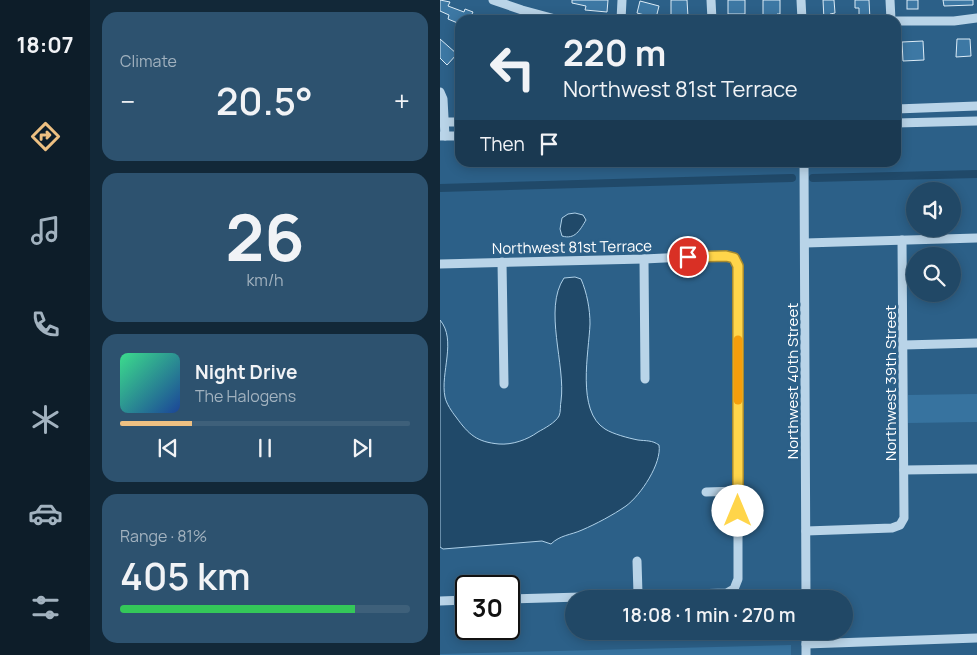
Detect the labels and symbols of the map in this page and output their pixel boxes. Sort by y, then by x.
street label: Northwest 81st Terrace [492,235,652,259]
pin [667,236,709,278]
street label: Northwest 40th Street [782,303,803,459]
street label: Northwest 39th Street [880,305,901,461]
position arrow [711,484,763,536]
speed limit sign: 30 [455,575,520,640]

